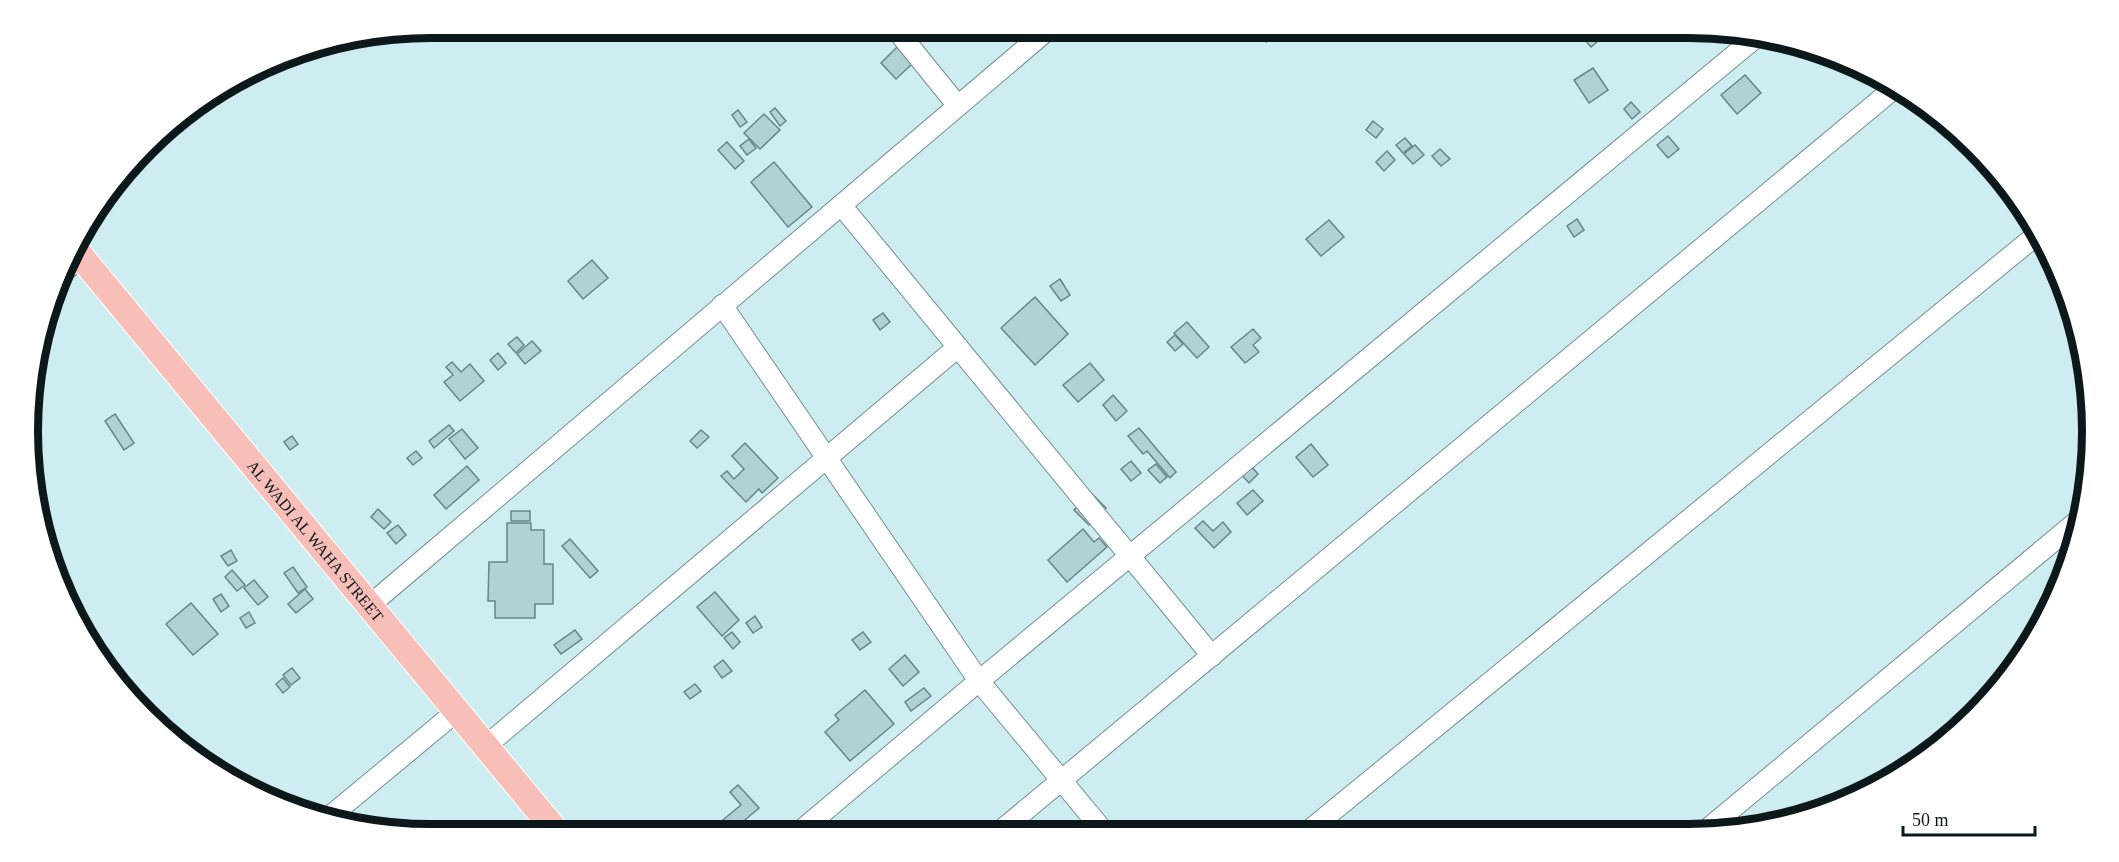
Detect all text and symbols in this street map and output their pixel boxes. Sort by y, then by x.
street label: AL WADI AL WAHA STREET [244,457,387,625]
scale bar [1903,799,2035,837]
text: 50 m [1912,810,1949,830]

